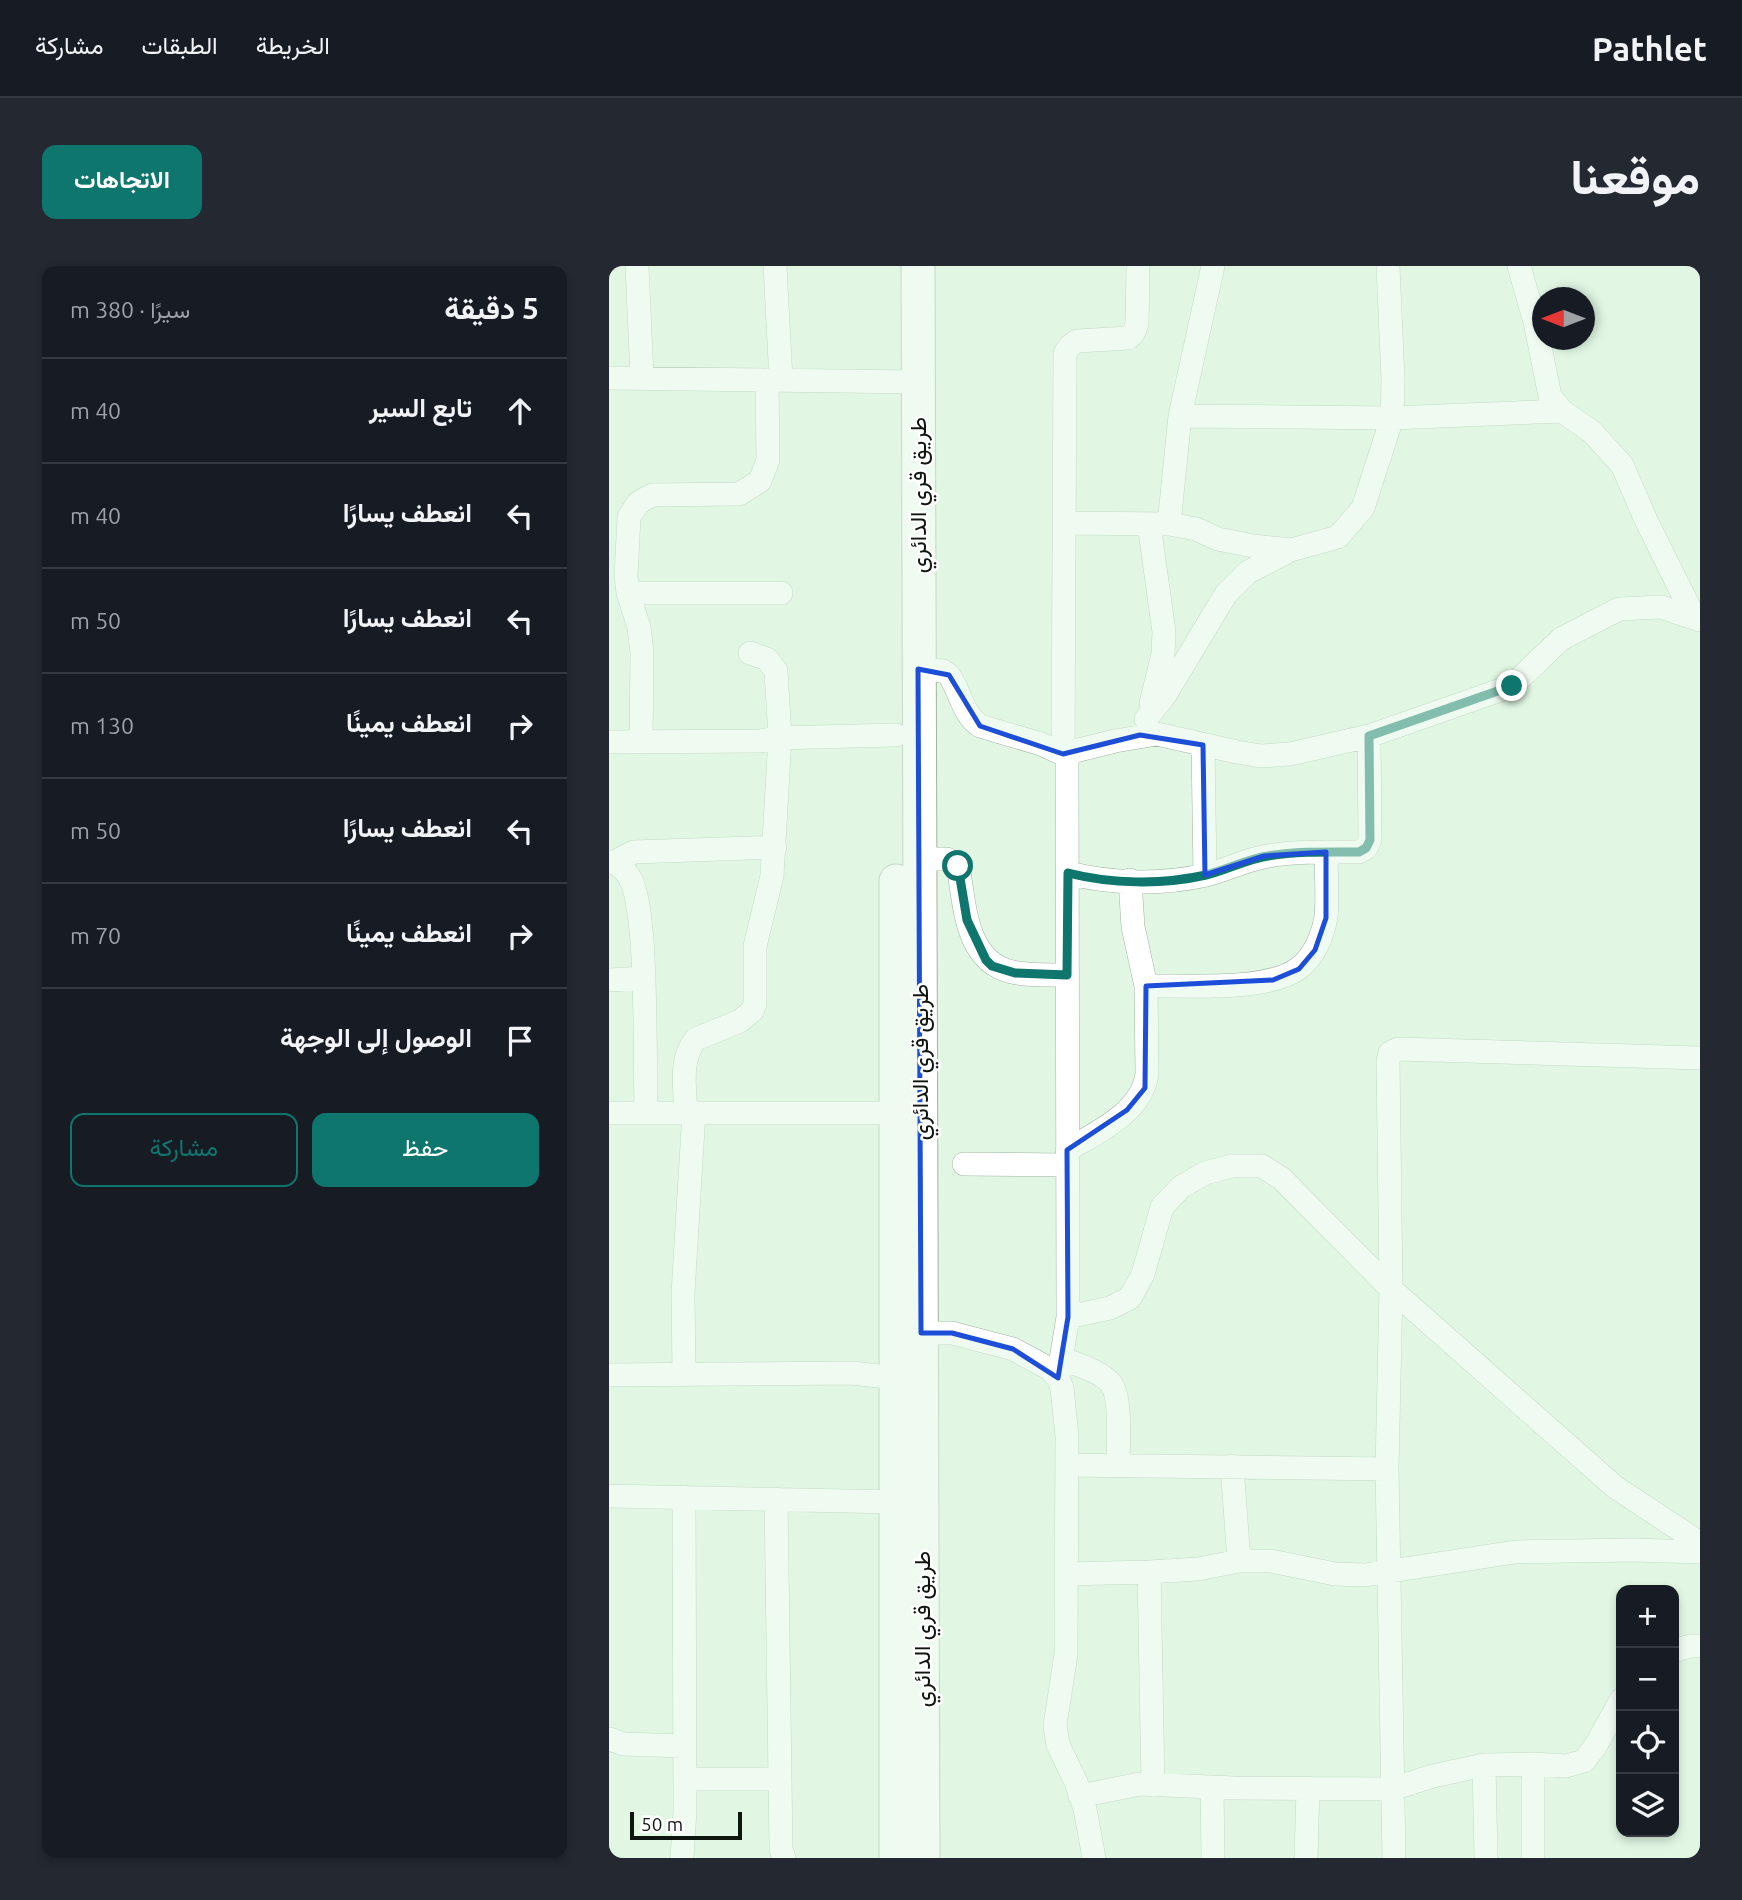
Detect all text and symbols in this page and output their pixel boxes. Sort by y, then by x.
text: Pathlet [1592,30,1707,67]
text: مشاركة [35,32,103,59]
text: الطبقات [141,32,218,59]
text: الخريطة [256,32,330,59]
button: الاتجاهات [42,145,202,219]
text: موقعنا [1570,148,1700,203]
north arrow [1532,287,1595,350]
text: 5 دقيقة [444,291,539,325]
text: سيرًا · 380 m [70,297,190,322]
icon: ahead [501,392,539,430]
text: تابع السير [369,393,472,422]
text: 40 m [70,398,121,423]
street label: طريق قري الدائري [905,417,937,573]
icon: left [501,497,539,535]
text: انعطف يسارًا [343,498,472,527]
text: 40 m [70,503,121,528]
icon: left [501,602,539,640]
text: انعطف يسارًا [343,603,472,632]
text: 50 m [70,608,121,633]
route end [1496,670,1527,701]
icon: right [501,707,539,745]
text: انعطف يمينًا [346,708,472,737]
text: 130 m [70,713,134,738]
icon: left [501,812,539,850]
text: انعطف يسارًا [343,813,472,842]
text: 50 m [70,818,121,843]
route start [942,850,973,881]
icon: right [501,917,539,955]
text: انعطف يمينًا [346,918,472,947]
text: 70 m [70,923,121,948]
street label: طريق قري الدائري [907,984,939,1140]
icon: arrive [501,1022,539,1060]
text: الوصول إلى الوجهة [280,1023,472,1052]
button: مشاركة [70,1113,298,1187]
button: حفظ [312,1113,539,1187]
street label: طريق قري الدائري [909,1551,941,1707]
map controls [1616,1585,1679,1837]
button: + [1616,1585,1679,1648]
button: − [1616,1648,1679,1711]
button: locate [1616,1711,1679,1774]
button: layers [1616,1774,1679,1837]
scale bar [630,1809,742,1841]
text: 50 m [641,1813,683,1835]

